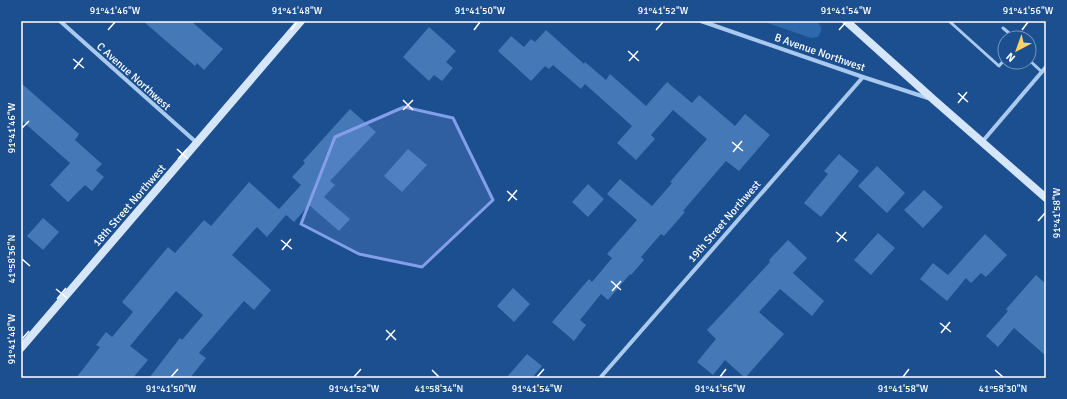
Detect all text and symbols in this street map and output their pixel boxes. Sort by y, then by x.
text: 91°41'46"W [90,5,141,17]
text: 91°41'48"W [272,5,323,17]
text: 91°41'50"W [455,5,506,17]
text: 91°41'52"W [638,5,689,17]
text: 91°41'54"W [821,5,872,17]
text: 91°41'56"W [1003,5,1054,17]
north arrow [997,30,1037,70]
street label: B Avenue Northwest [773,31,867,74]
street label: C Avenue Northwest [94,40,173,113]
text: N [1004,50,1018,65]
text: 91°41'46"W [6,102,18,153]
street label: 18th Street Northwest [90,162,169,249]
street label: 19th Street Northwest [685,178,764,265]
text: 91°41'58"W [1051,187,1063,238]
text: 41°58'36"N [6,235,18,283]
text: 91°41'48"W [6,313,18,364]
text: 91°41'50"W [146,383,197,395]
text: 91°41'52"W [329,383,380,395]
text: 41°58'34"N [415,383,463,395]
text: 91°41'54"W [512,383,563,395]
text: 91°41'56"W [695,383,746,395]
text: 91°41'58"W [878,383,929,395]
text: 41°58'30"N [979,383,1027,395]

